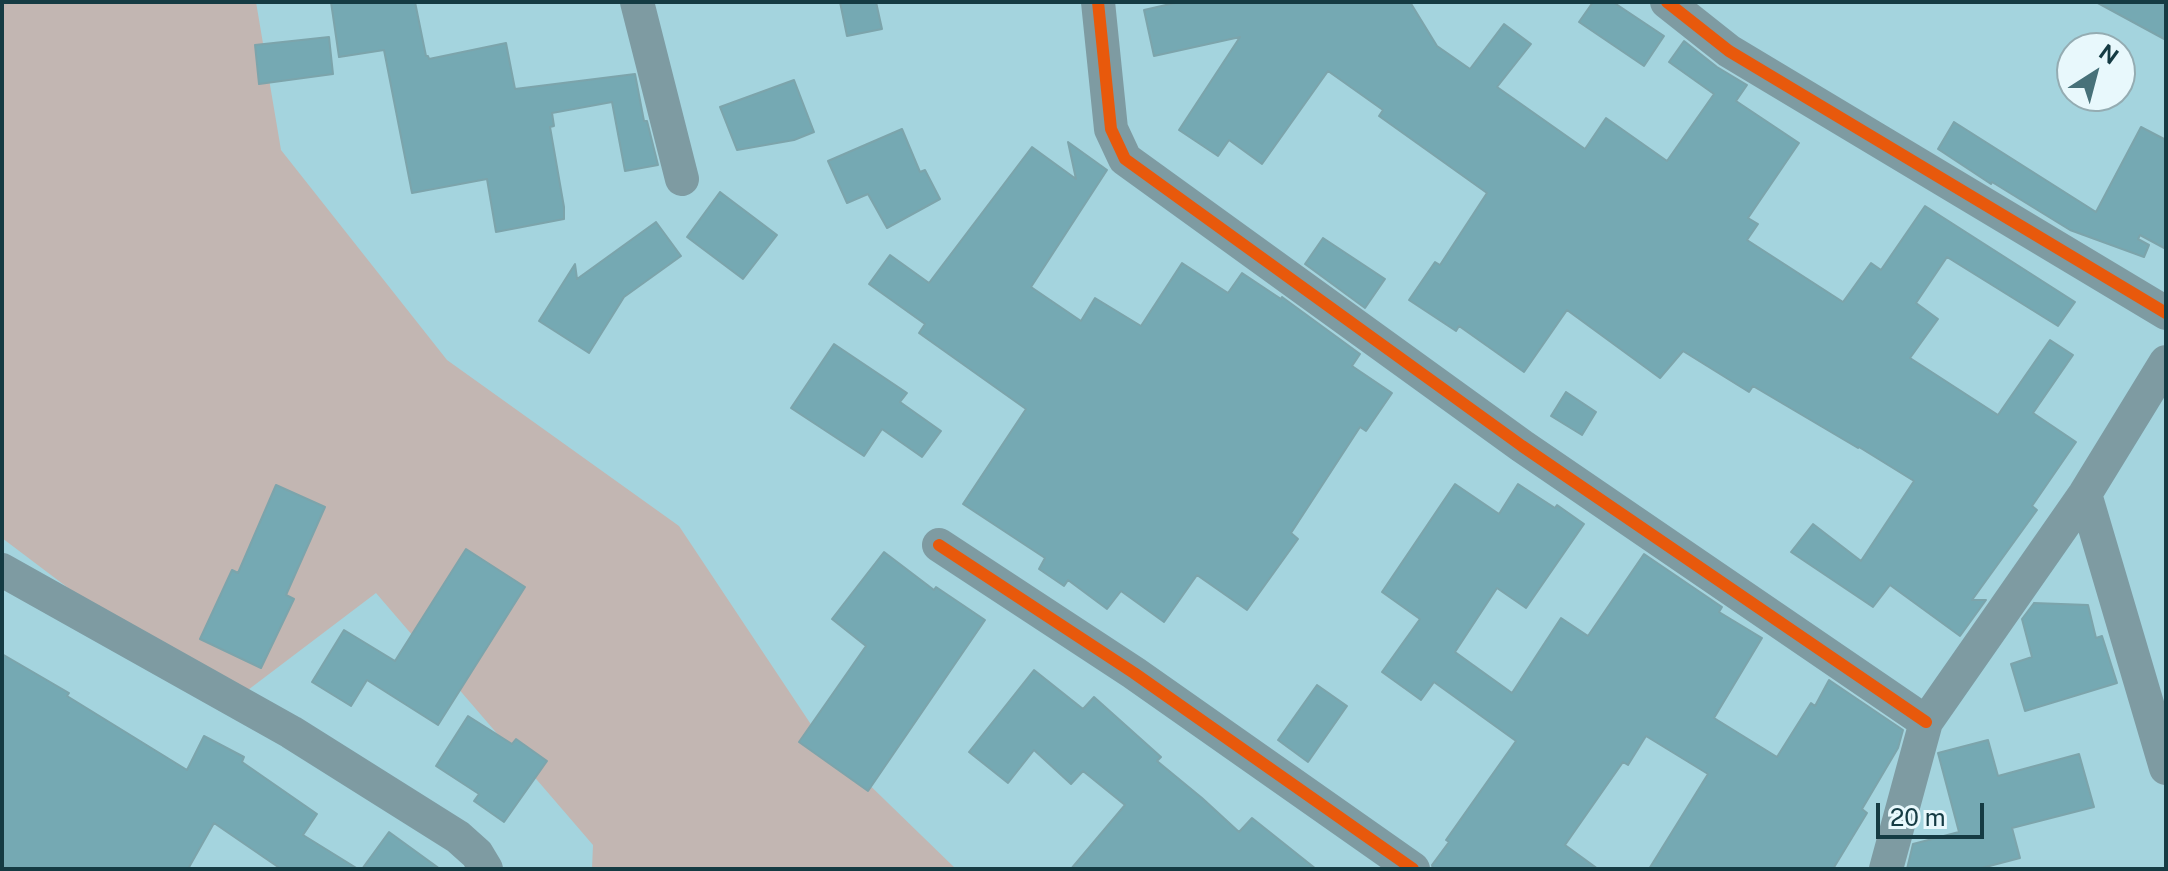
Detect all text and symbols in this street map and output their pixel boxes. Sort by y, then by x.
north arrow [2056,32,2136,112]
text: N [2094,39,2124,70]
scale bar [1880,787,1988,837]
text: 20 m [1890,803,1946,831]

